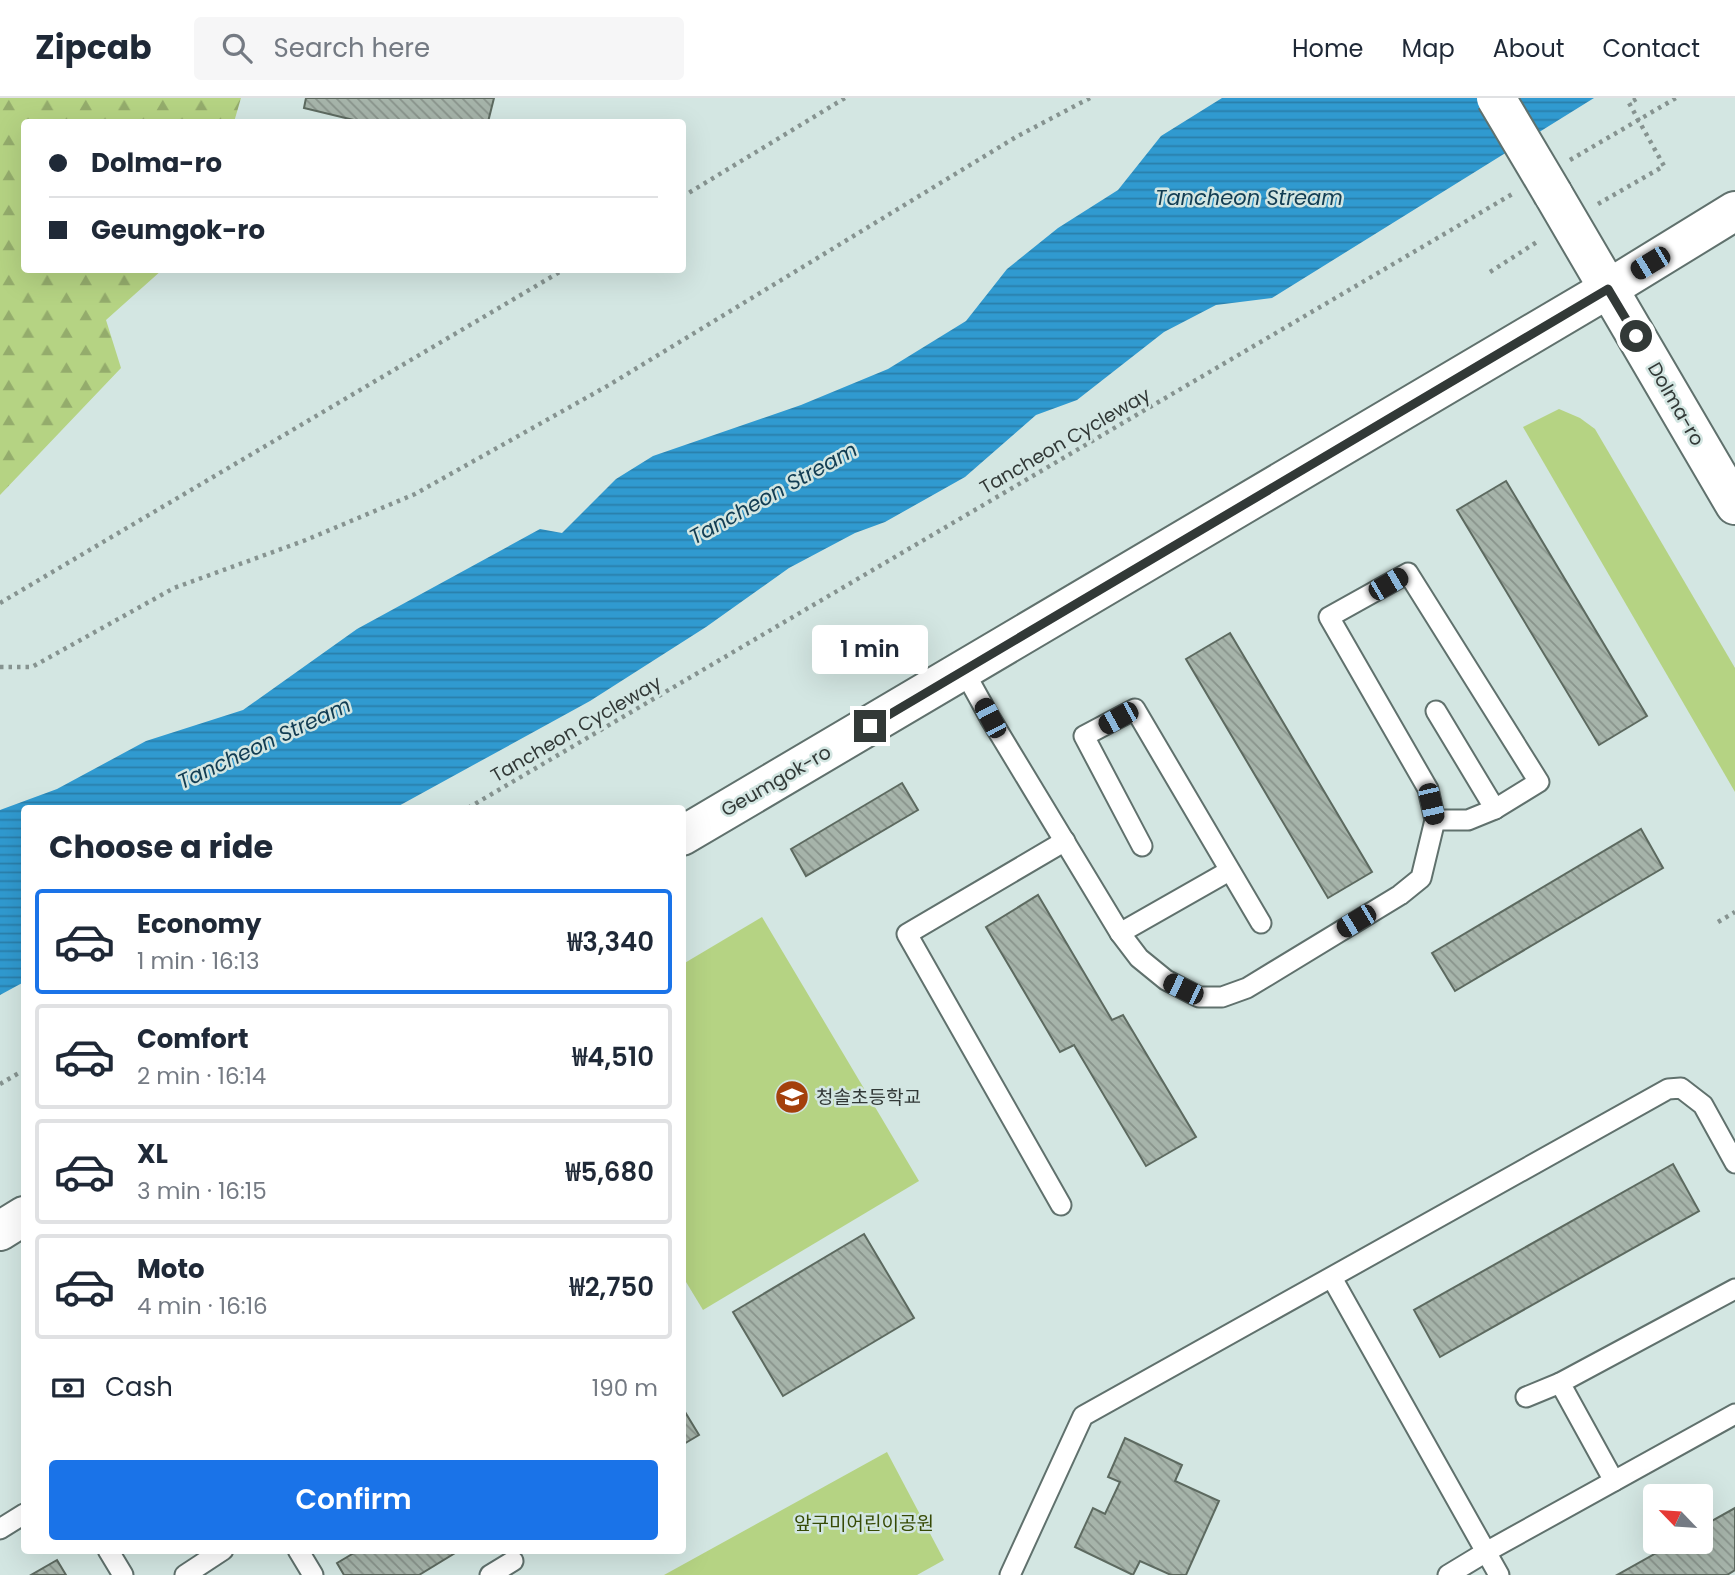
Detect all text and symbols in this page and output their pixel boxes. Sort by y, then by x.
search box [194,17,684,80]
text: Zipcab [35,24,152,71]
icon: search [218,29,256,67]
text: Search here [274,30,430,66]
text: Home [1292,32,1364,65]
text: Map [1402,32,1455,65]
text: About [1493,32,1564,65]
text: Contact [1602,32,1700,65]
text: Dolma-ro [91,145,222,181]
water label: Tancheon Stream [1155,183,1343,212]
text: Geumgok-ro [91,212,265,248]
car [1627,243,1674,283]
route start [1620,320,1652,352]
street label: Dolma-ro [1641,357,1711,451]
street label: Tancheon Cycleway [975,381,1155,501]
water label: Tancheon Stream [684,435,862,551]
car [1365,564,1412,604]
callout: 1 min [812,624,928,674]
text: 1 min [840,633,900,665]
street label: Tancheon Cycleway [486,669,666,789]
water label: Tancheon Stream [173,690,355,796]
car [971,695,1010,741]
car [1095,699,1142,737]
route end [854,710,886,742]
street label: Geumgok-ro [716,739,836,823]
car [1417,781,1446,827]
text: Choose a ride [49,824,273,869]
car [1333,901,1380,941]
text: Economy [137,906,261,942]
icon: car [53,910,116,973]
text: ₩3,340 [567,924,654,960]
text: 1 min · 16:13 [137,945,260,977]
car [1160,970,1207,1008]
text: Comfort [137,1021,249,1057]
icon: car [53,1025,116,1088]
text: ₩4,510 [572,1039,654,1075]
text: 2 min · 16:14 [137,1060,266,1092]
school or university icon: 청솔초등학교 [773,1078,811,1116]
place label: 청솔초등학교 [816,1084,921,1111]
text: XL [137,1136,168,1172]
icon: car [53,1140,116,1203]
text: ₩5,680 [565,1154,654,1190]
text: 3 min · 16:15 [137,1175,267,1207]
text: Moto [137,1251,205,1287]
icon: car [53,1255,116,1318]
text: ₩2,750 [570,1269,654,1305]
text: 4 min · 16:16 [137,1290,268,1322]
icon: cash [49,1369,87,1407]
text: Cash [105,1369,173,1405]
text: 190 m [592,1372,658,1404]
button: Confirm [49,1460,658,1540]
north arrow [1643,1484,1713,1554]
map controls [1643,1484,1713,1554]
park label: 앞구미어린이공원 [794,1510,934,1537]

